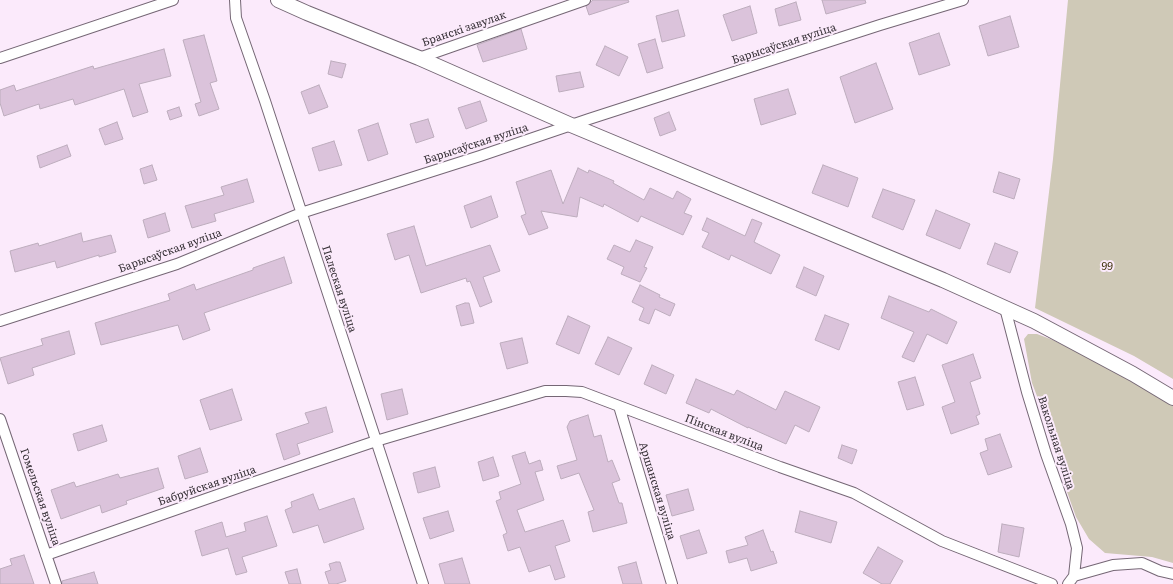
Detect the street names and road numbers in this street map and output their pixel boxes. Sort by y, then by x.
street label: Бранскі завулак [420,8,508,50]
street label: Барысаўская вуліца [730,21,838,67]
street label: Барысаўская вуліца [422,121,530,167]
street label: Барысаўская вуліца [117,226,223,276]
street label: Палеская вуліца [319,244,359,334]
street label: Вакольная вуліца [1035,395,1077,491]
street label: Пінская вуліца [683,412,765,454]
street label: Аршанская вуліца [636,441,678,541]
street label: Гомельская вуліца [17,447,63,547]
street label: Бабруйская вуліца [156,463,258,509]

